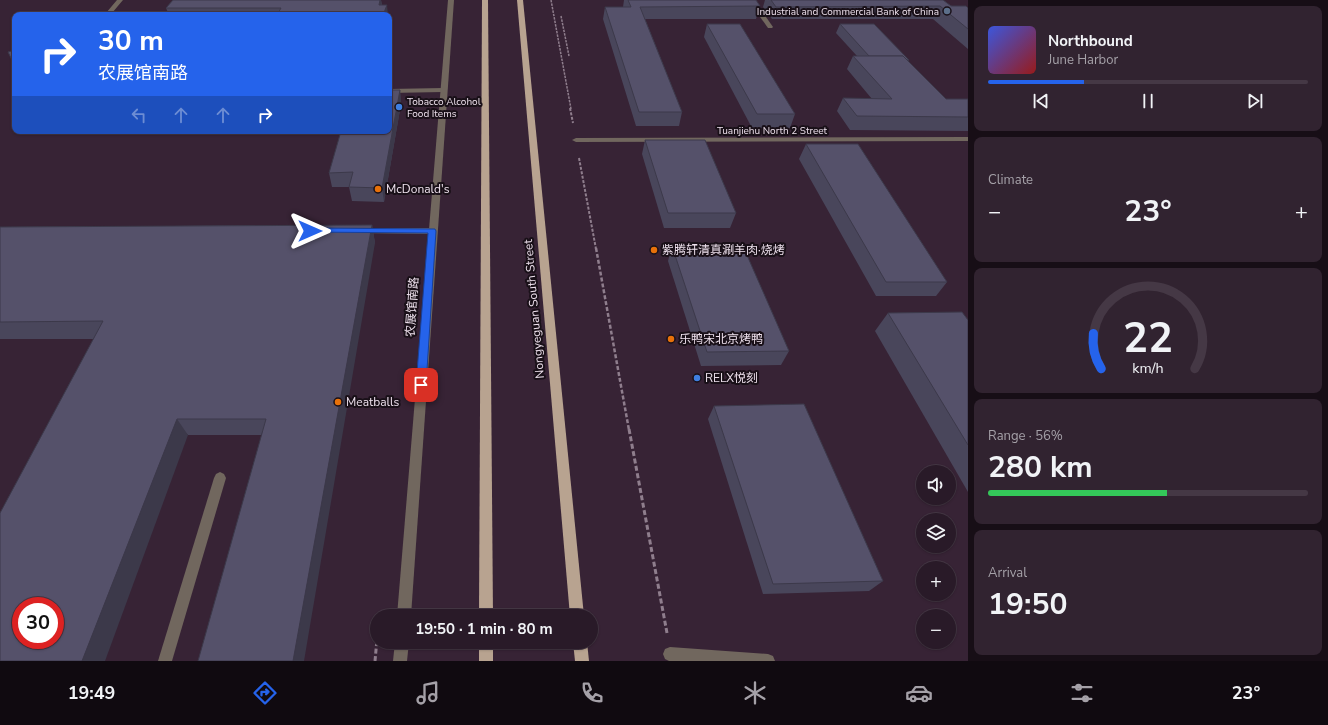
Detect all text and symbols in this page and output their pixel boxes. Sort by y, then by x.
place label: Industrial and Commercial Bank of China [757,5,939,19]
marker: Industrial and Commercial Bank of China [942,6,952,16]
text: 30 m [98,22,164,60]
icon: right [32,28,84,80]
text: Northbound [1048,31,1133,51]
text: June Harbor [1048,51,1118,69]
text: 农展馆南路 [98,61,188,85]
icon: previous [1030,90,1052,112]
icon: pause [1137,90,1159,112]
icon: next [1244,90,1266,112]
place label: Tobacco Alcohol Food Items [407,95,481,121]
marker: Tobacco Alcohol Food Items [394,102,404,112]
icon: left [128,104,150,126]
icon: ahead [170,104,192,126]
icon: ahead [212,104,234,126]
icon: right [254,104,276,126]
street label: Tuanjiehu North 2 Street [717,124,828,138]
text: Climate [988,171,1033,189]
place label: McDonald's [386,181,450,197]
marker: McDonald's [373,184,383,194]
text: 23° [1124,191,1172,232]
text: − [988,197,1001,227]
text: + [1295,197,1308,227]
position arrow [289,210,331,252]
street label: Nongyeguan South Street [520,238,548,379]
place label: 紫腾轩清真涮羊肉·烧烤 [662,242,785,258]
marker: 紫腾轩清真涮羊肉·烧烤 [649,245,659,255]
street label: 农展馆南路 [402,277,422,337]
text: 22 [1123,309,1173,366]
place label: 乐鸭宋北京烤鸭 [679,331,763,347]
marker: 乐鸭宋北京烤鸭 [666,334,676,344]
text: km/h [1132,358,1164,377]
pin [404,368,438,402]
place label: RELX悦刻 [705,370,758,386]
marker: RELX悦刻 [692,373,702,383]
icon: arrive [410,374,432,396]
place label: Meatballs [346,394,400,410]
marker: Meatballs [333,397,343,407]
text: Range · 56% [988,427,1063,445]
text: 280 km [988,447,1093,488]
map controls [916,465,956,649]
button: sound [916,465,956,505]
button: layers [916,513,956,553]
button: + [916,561,956,601]
text: Arrival [988,564,1027,582]
text: 19:50 [988,584,1067,625]
speed limit sign: 30 [12,597,64,649]
button: − [916,609,956,649]
text: 19:50 · 1 min · 80 m [415,619,553,639]
icon: directions [251,679,279,707]
icon: music [414,679,442,707]
icon: phone [578,679,606,707]
icon: climate [741,679,769,707]
icon: car [905,679,933,707]
icon: filters [1068,679,1096,707]
text: 19:49 [68,681,115,705]
text: 23° [1232,681,1260,705]

